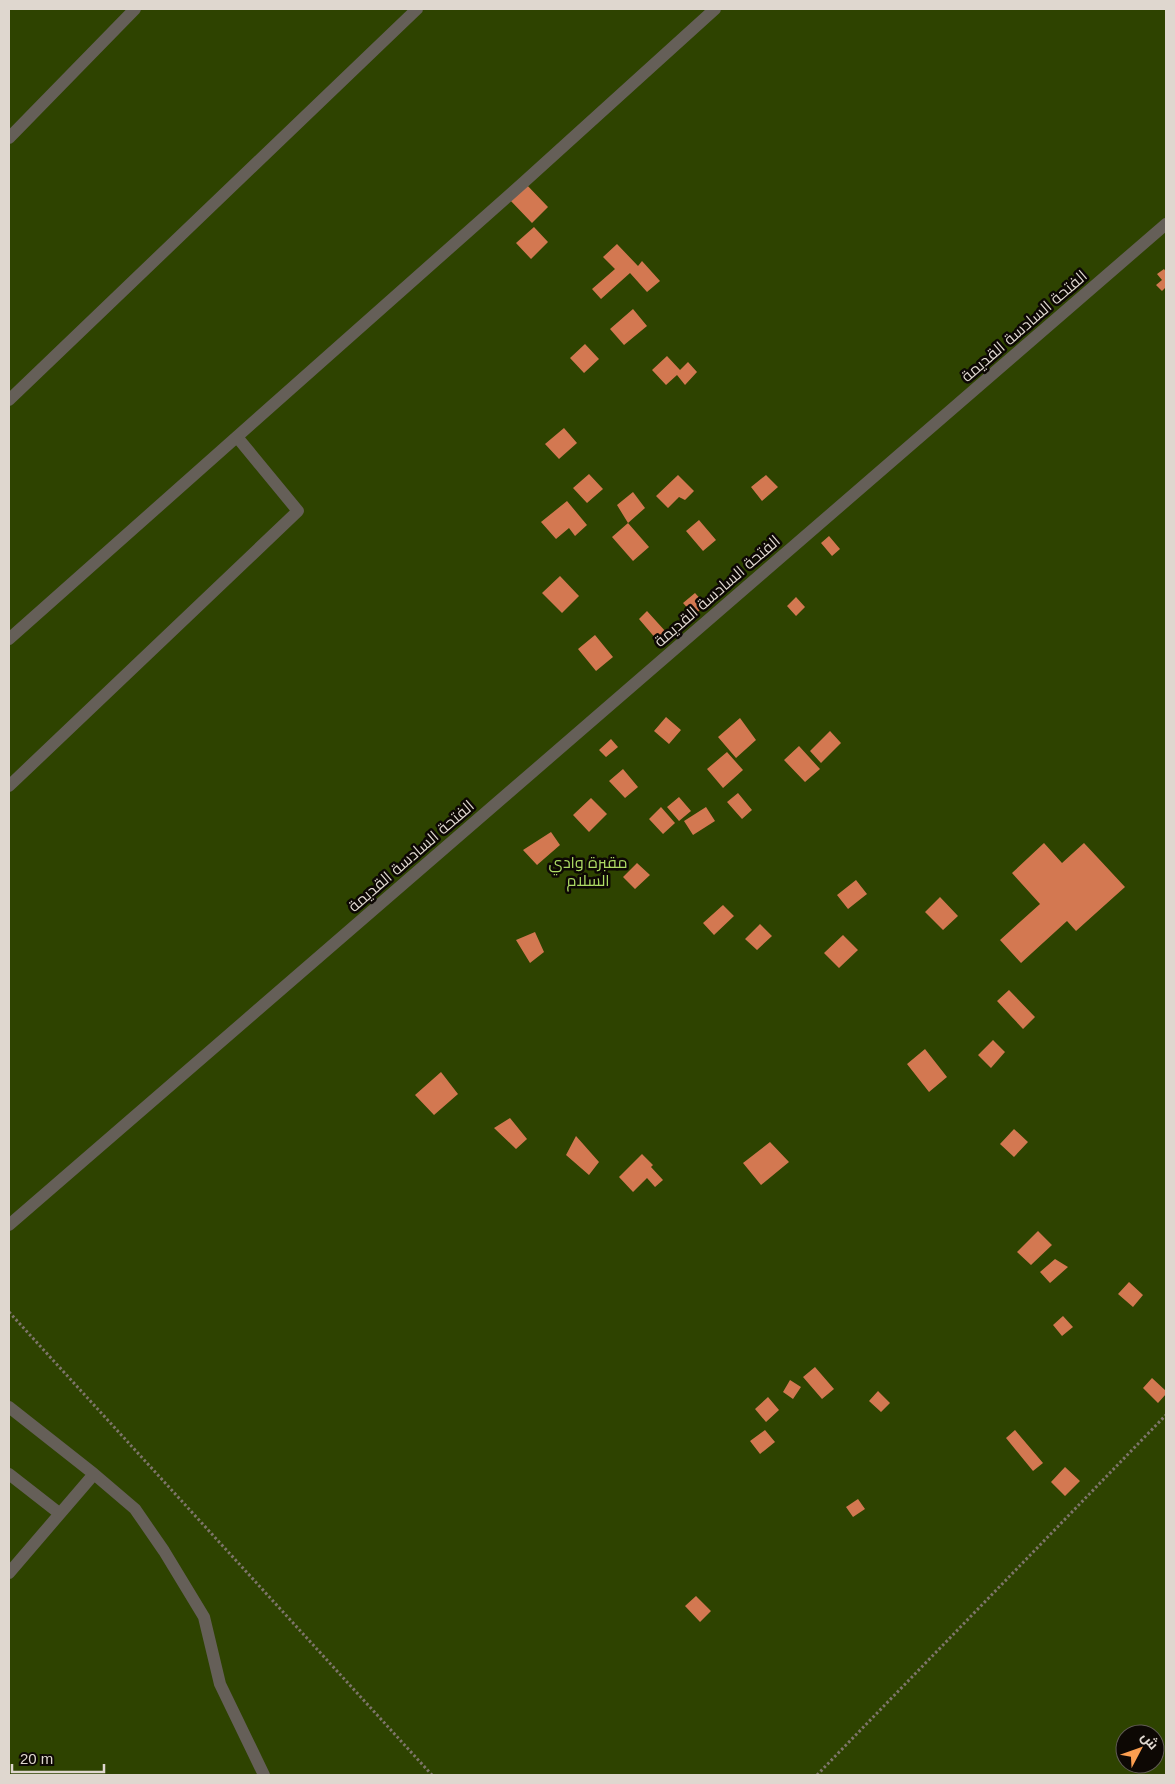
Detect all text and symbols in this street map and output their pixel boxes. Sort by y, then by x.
street label: الفتحة السادسة القديمة [958,267,1091,386]
street label: الفتحة السادسة القديمة [651,532,784,651]
street label: الفتحة السادسة القديمة [345,797,478,916]
park label: مقبرة وادي السلام [549,854,627,892]
north arrow [1115,1724,1165,1774]
text: ش [1137,1728,1162,1753]
scale bar [12,1742,105,1774]
text: 20 m [20,1750,53,1767]

